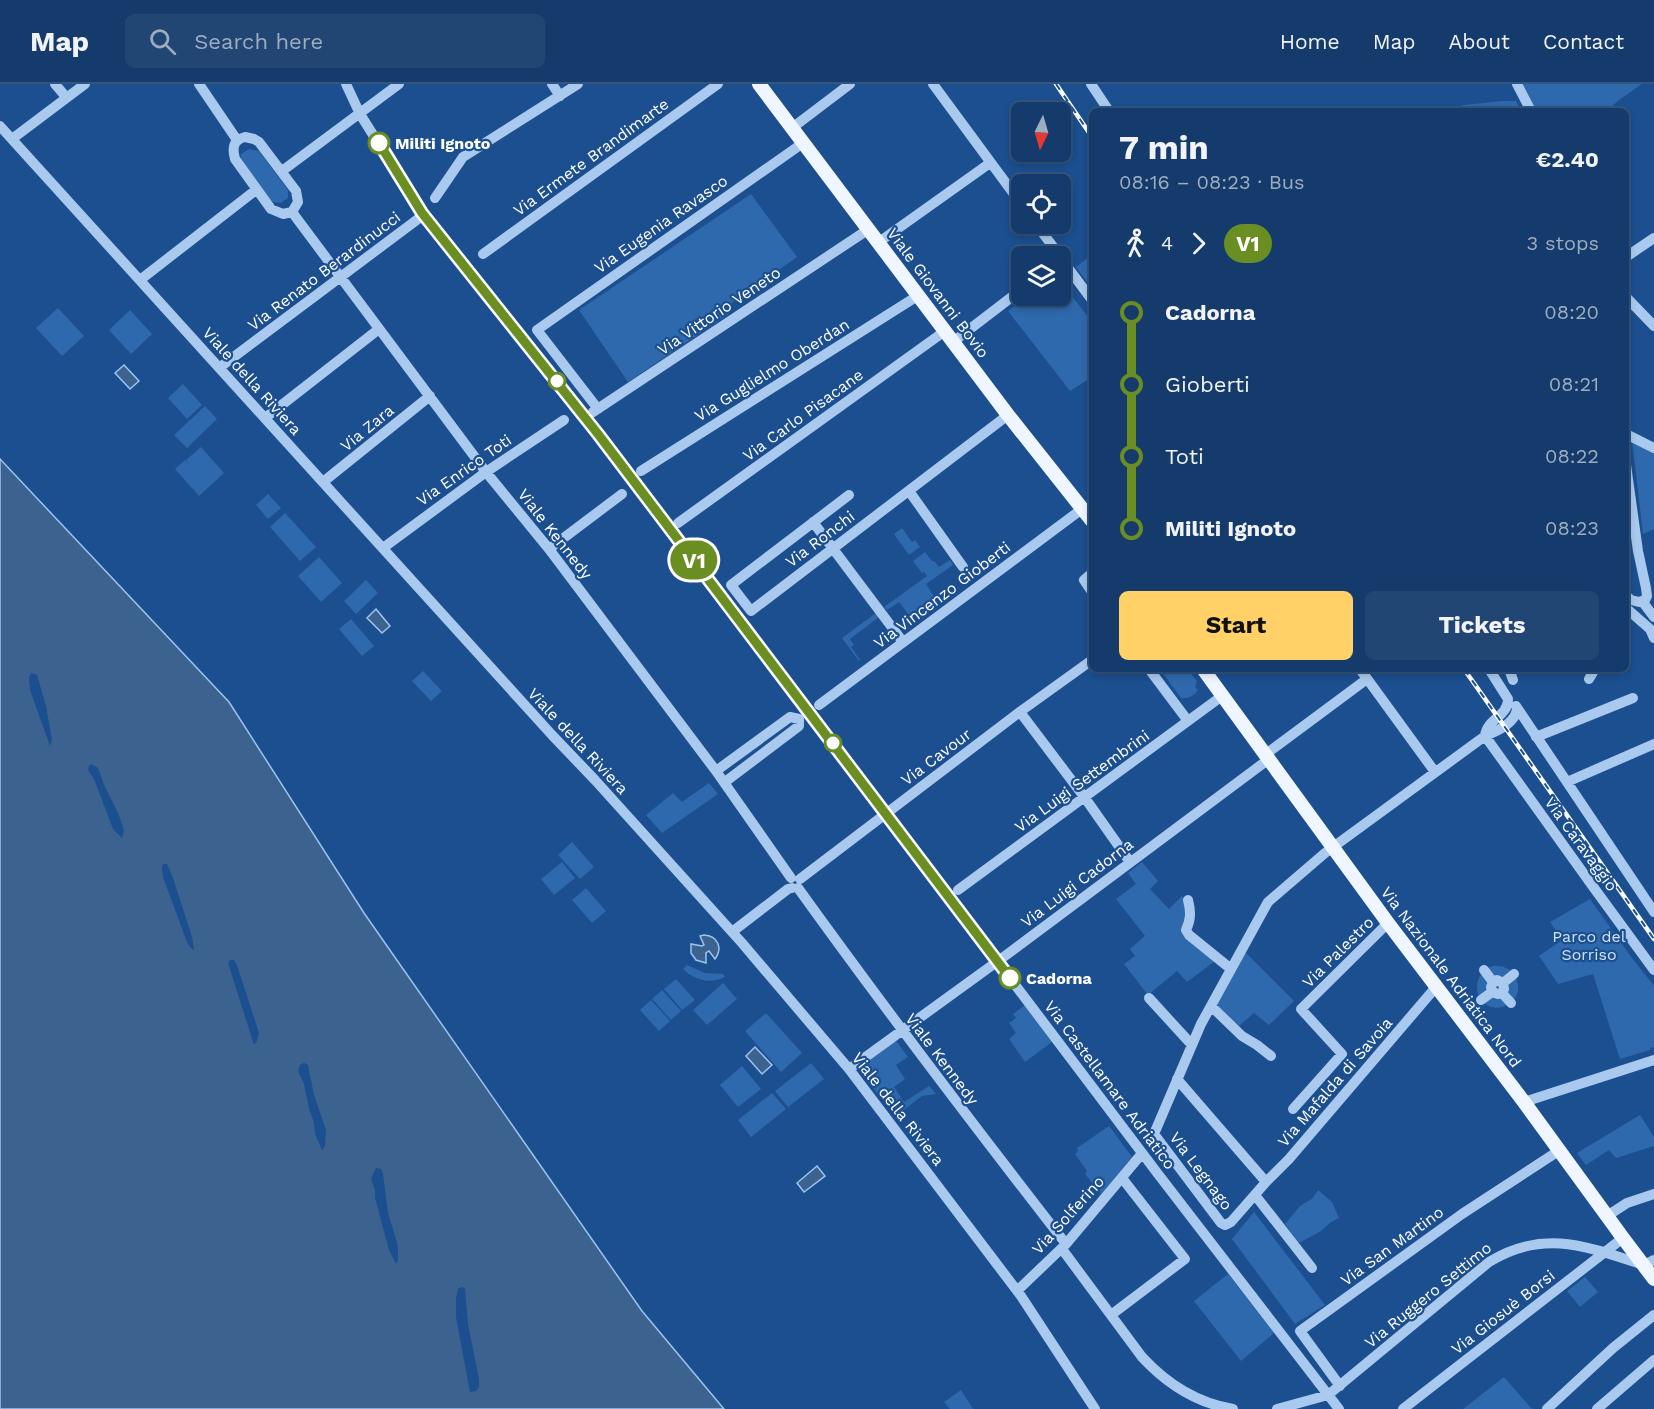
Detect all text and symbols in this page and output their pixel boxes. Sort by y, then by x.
search box [125,14,545,68]
text: Map [30,25,89,58]
icon: search [146,25,179,58]
text: Search here [194,29,323,54]
text: Home [1280,29,1340,54]
text: Map [1373,29,1416,54]
text: About [1449,29,1510,54]
text: Contact [1543,29,1624,54]
street label: Via Ermete Brandimarte [510,94,672,220]
north arrow [1011,102,1071,162]
map controls [1011,102,1071,306]
text: 7 min [1119,128,1209,167]
marker: Militi Ignoto [368,132,390,154]
place label: Militi Ignoto [395,134,491,153]
text: €2.40 [1536,147,1599,172]
text: 08:16 – 08:23 · Bus [1119,170,1305,194]
street label: Via Eugenia Ravasco [591,171,731,277]
button: locate [1011,174,1071,234]
street label: Via Renato Berardinucci [244,207,404,335]
street label: Viale Giovanni Bovio [883,224,993,362]
icon: walk [1119,227,1152,260]
icon: forward [1182,227,1215,260]
text: 4 [1161,231,1173,255]
text: V1 [1236,231,1260,256]
text: 3 stops [1527,231,1599,255]
button: layers [1011,246,1071,306]
street label: Via Vittorio Veneto [654,263,784,359]
text: Cadorna [1165,300,1255,325]
text: 08:20 [1544,300,1599,324]
street label: Via Guglielmo Oberdan [691,315,853,425]
street label: Viale della Riviera [199,323,305,439]
street label: Via Carlo Pisacane [739,365,867,465]
unlabelled marker [548,372,566,390]
text: Gioberti [1165,372,1250,397]
text: 08:21 [1549,372,1599,396]
street label: Via Zara [336,401,398,455]
street label: Via Enrico Toti [413,430,515,510]
text: Toti [1165,444,1204,469]
text: 08:22 [1545,444,1599,468]
street label: Viale Kennedy [514,485,597,584]
street label: Via Ronchi [782,507,858,571]
text: Militi Ignoto [1165,516,1296,541]
text: 08:23 [1545,516,1599,540]
street label: Via Vincenzo Gioberti [870,537,1014,653]
line badge: V1 [667,540,721,580]
text: V1 [682,548,706,573]
button: Start [1119,591,1353,660]
button: Tickets [1365,591,1599,660]
street label: Viale della Riviera [524,684,632,798]
street label: Via Cavour [897,724,975,790]
street label: Via Luigi Settembrini [1011,726,1153,836]
unlabelled marker [824,734,842,752]
street label: Via Caravaggio [1540,793,1622,895]
street label: Via Luigi Cadorna [1017,835,1137,931]
street label: Via Nazionale Adriatica Nord [1377,883,1525,1071]
street label: Via Palestro [1298,912,1378,992]
park label: Parco del Sorriso [1552,927,1626,964]
marker: Cadorna [999,967,1021,989]
place label: Cadorna [1026,969,1093,988]
street label: Via Castellamare Adriatico [1040,997,1180,1173]
street label: Viale Kennedy [901,1009,983,1109]
street label: Via Mafalda di Savoia [1274,1013,1396,1151]
street label: Viale della Riviera [848,1049,948,1169]
street label: Via Legnago [1165,1128,1237,1214]
street label: Via Solferino [1028,1172,1108,1258]
street label: Via San Martino [1337,1202,1447,1290]
street label: Via Ruggero Settimo [1361,1238,1495,1352]
street label: Via Giosuè Borsi [1447,1266,1559,1358]

